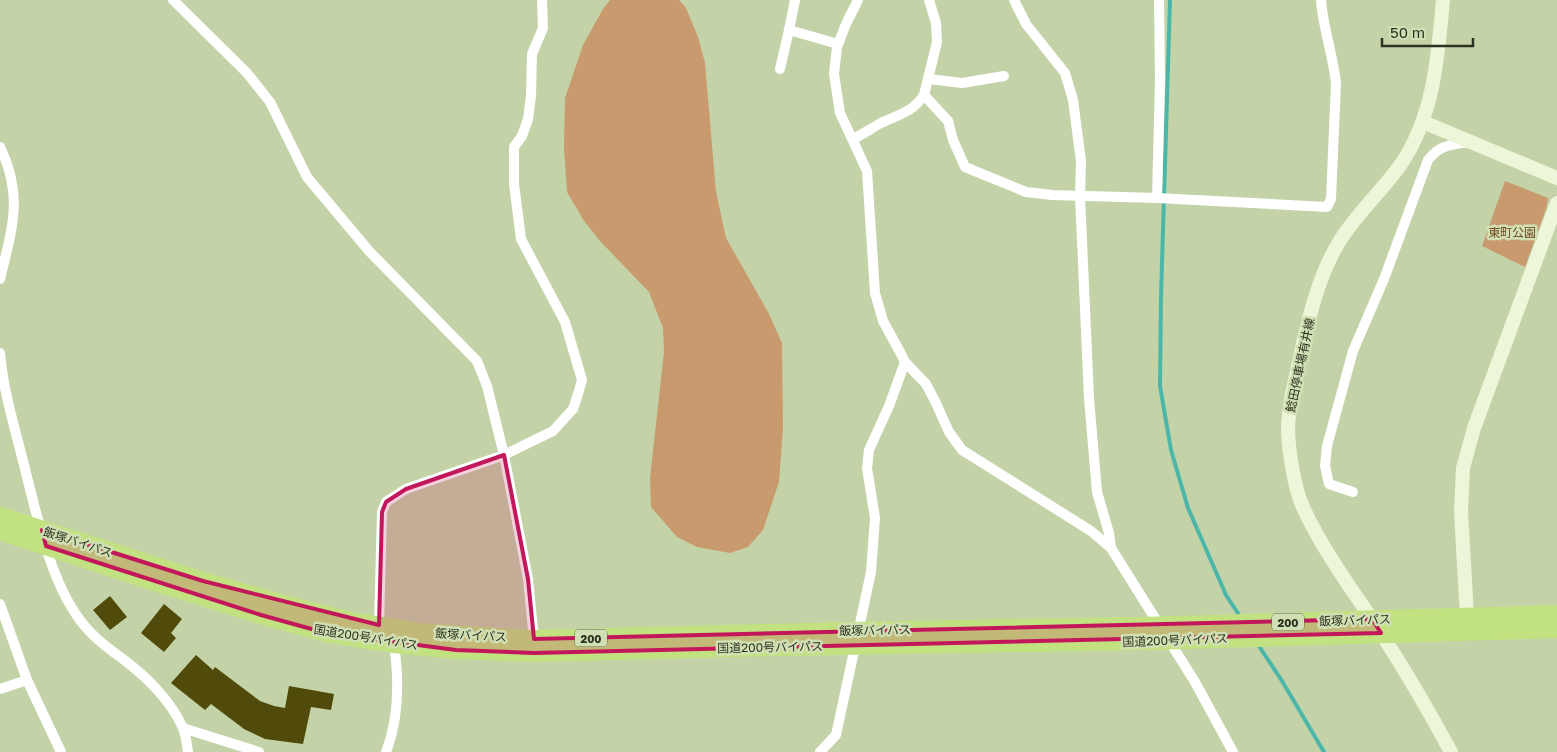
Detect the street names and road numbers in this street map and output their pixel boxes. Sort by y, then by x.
street label: 鯰田停車場有井線 [1283,316,1317,414]
street label: 飯塚バイパス [42,524,114,560]
street label: 飯塚バイパス [1319,611,1391,629]
road number: 200 [1272,614,1304,630]
street label: 国道200号バイパス [313,621,419,653]
street label: 飯塚バイパス [839,622,911,638]
street label: 飯塚バイパス [435,626,507,644]
road number: 200 [575,630,607,646]
street label: 国道200号バイパス [1122,631,1228,649]
street label: 国道200号バイパス [717,639,823,655]

